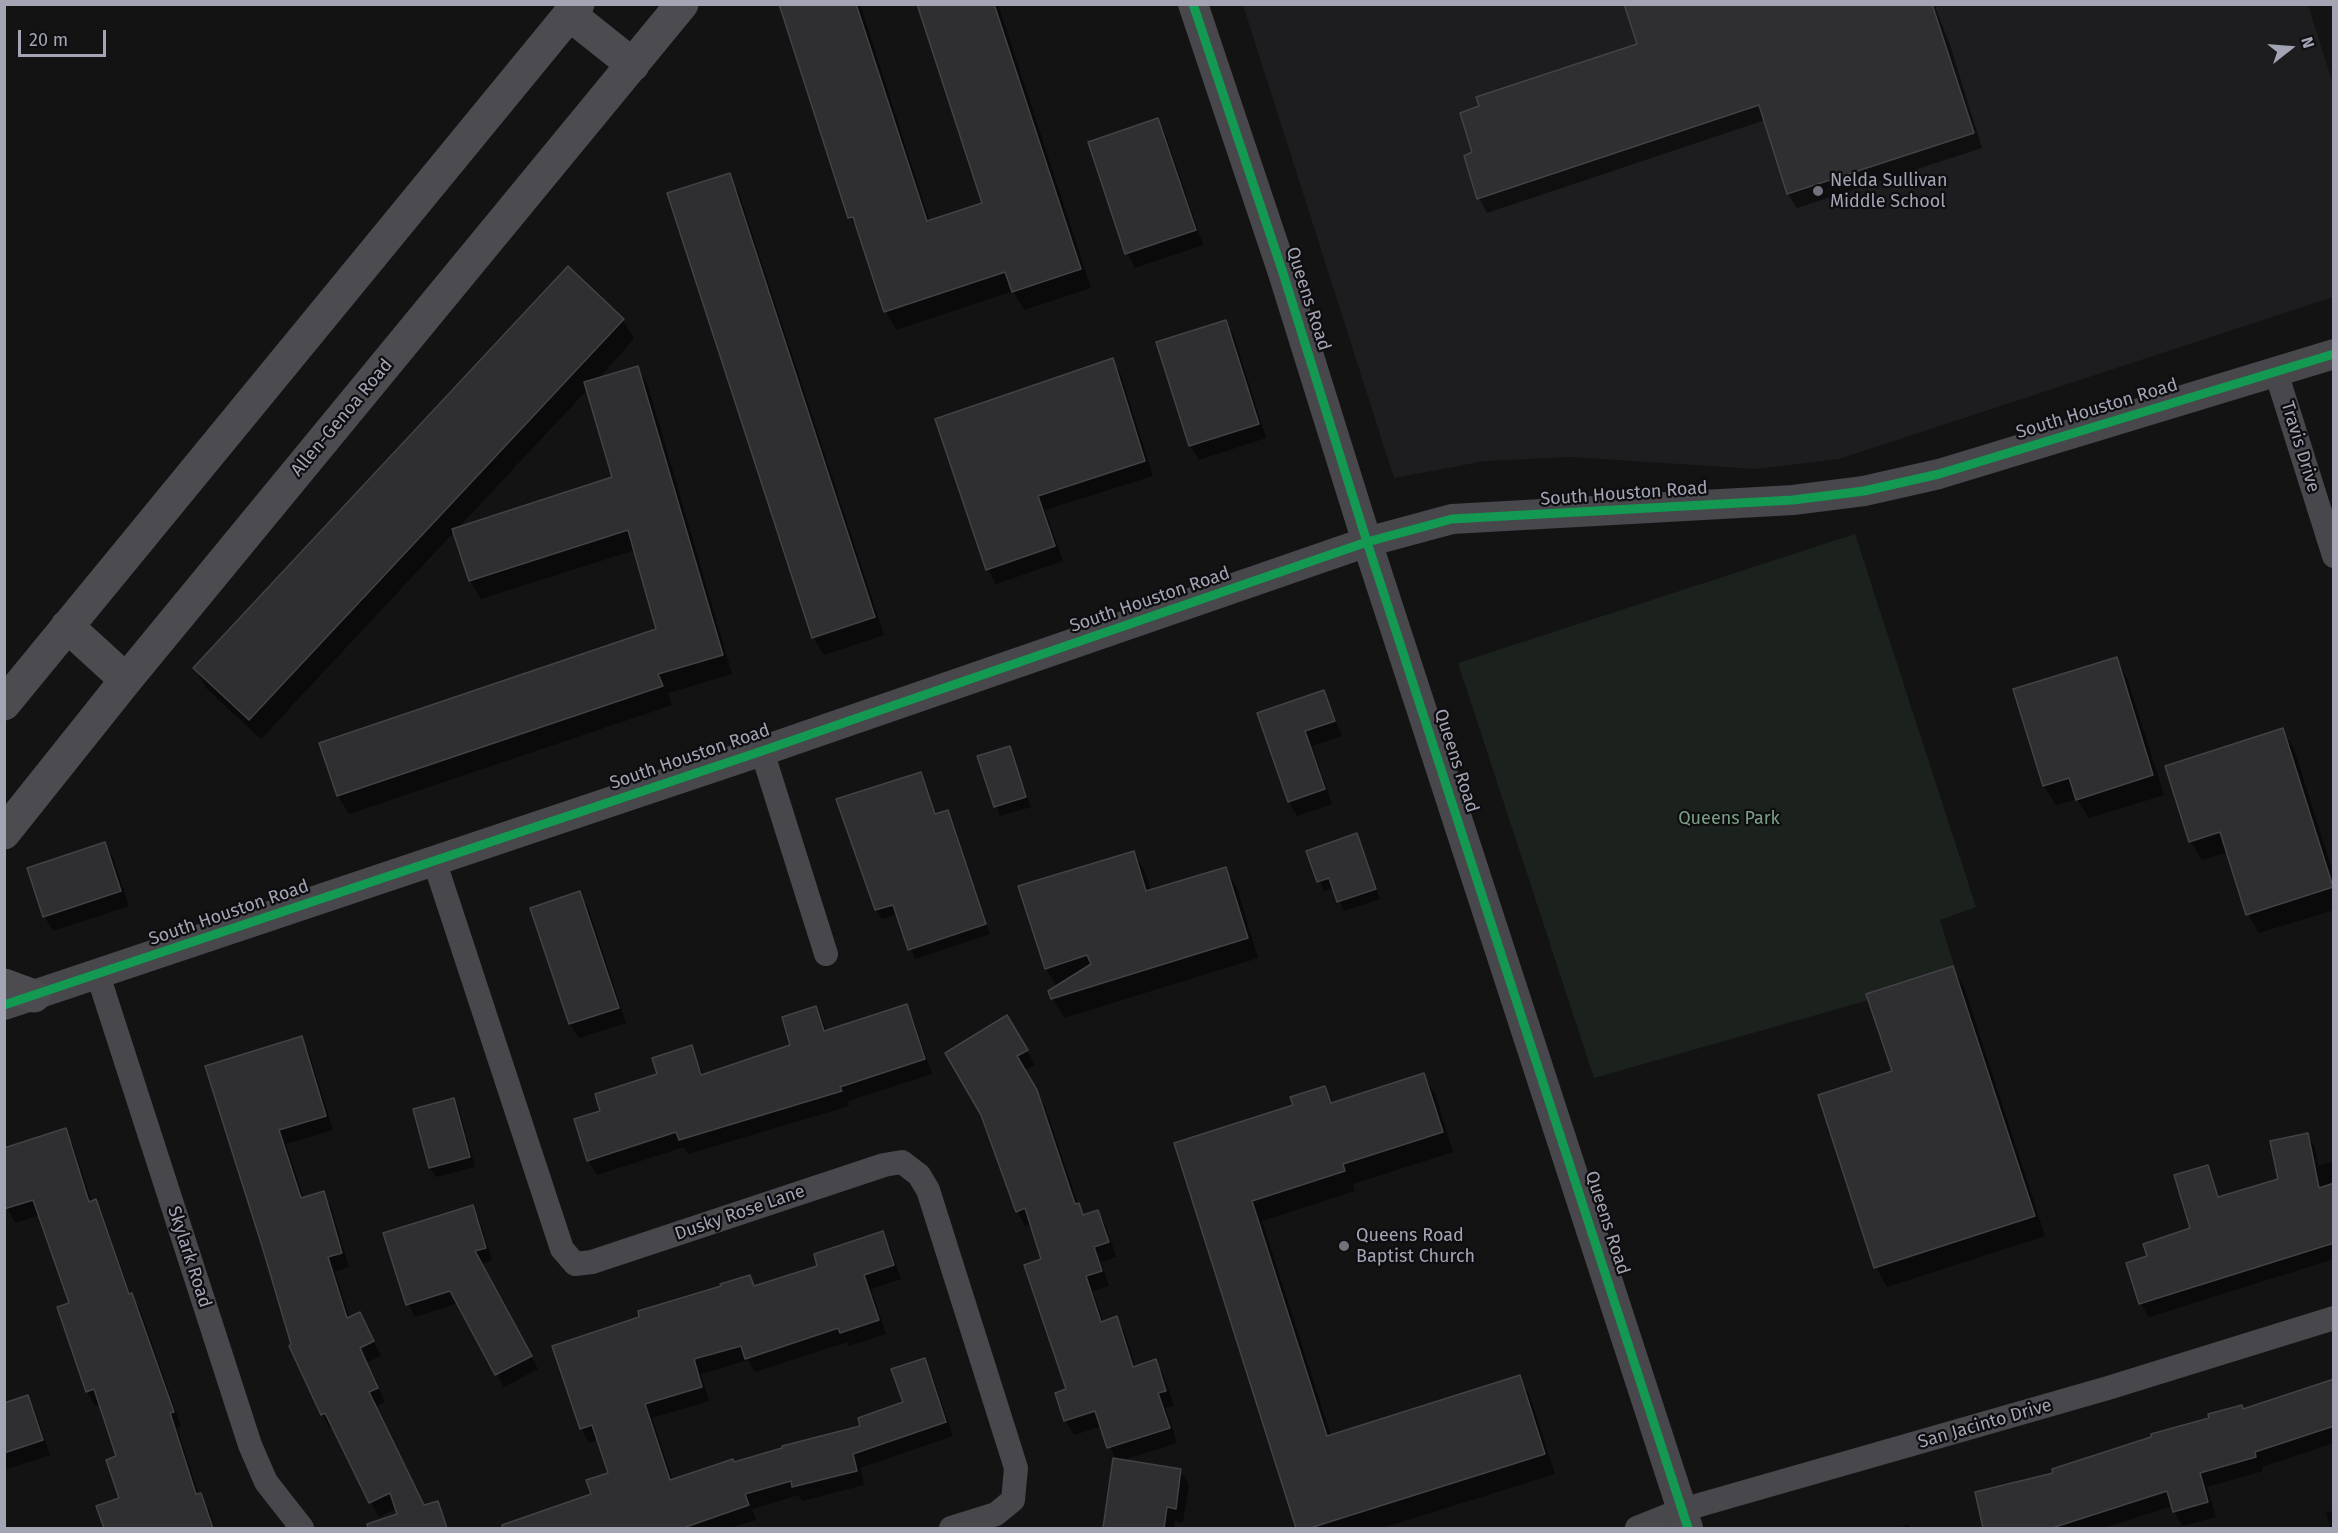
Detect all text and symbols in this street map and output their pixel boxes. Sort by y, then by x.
scale bar [21,18,110,56]
north arrow [2260,18,2320,78]
text: 20 m [29,29,68,51]
text: N [2297,35,2318,50]
place label: Nelda Sullivan Middle School [1830,170,1947,213]
marker: Nelda Sullivan Middle School [1811,184,1825,198]
street label: Queens Road [1281,244,1335,354]
street label: Allen-Genoa Road [287,355,397,481]
street label: South Houston Road [2014,374,2180,444]
street label: Travis Drive [2276,399,2324,495]
street label: South Houston Road [1540,477,1708,511]
street label: South Houston Road [1067,562,1233,638]
street label: Queens Road [1429,706,1483,816]
street label: South Houston Road [607,719,773,795]
park label: Queens Park [1678,808,1780,830]
street label: South Houston Road [146,875,312,951]
street label: Queens Road [1580,1168,1634,1278]
street label: Dusky Rose Lane [672,1181,808,1245]
street label: Skylark Road [162,1204,216,1310]
place label: Queens Road Baptist Church [1356,1225,1475,1268]
marker: Queens Road Baptist Church [1337,1239,1351,1253]
street label: San Jacinto Drive [1916,1395,2054,1453]

